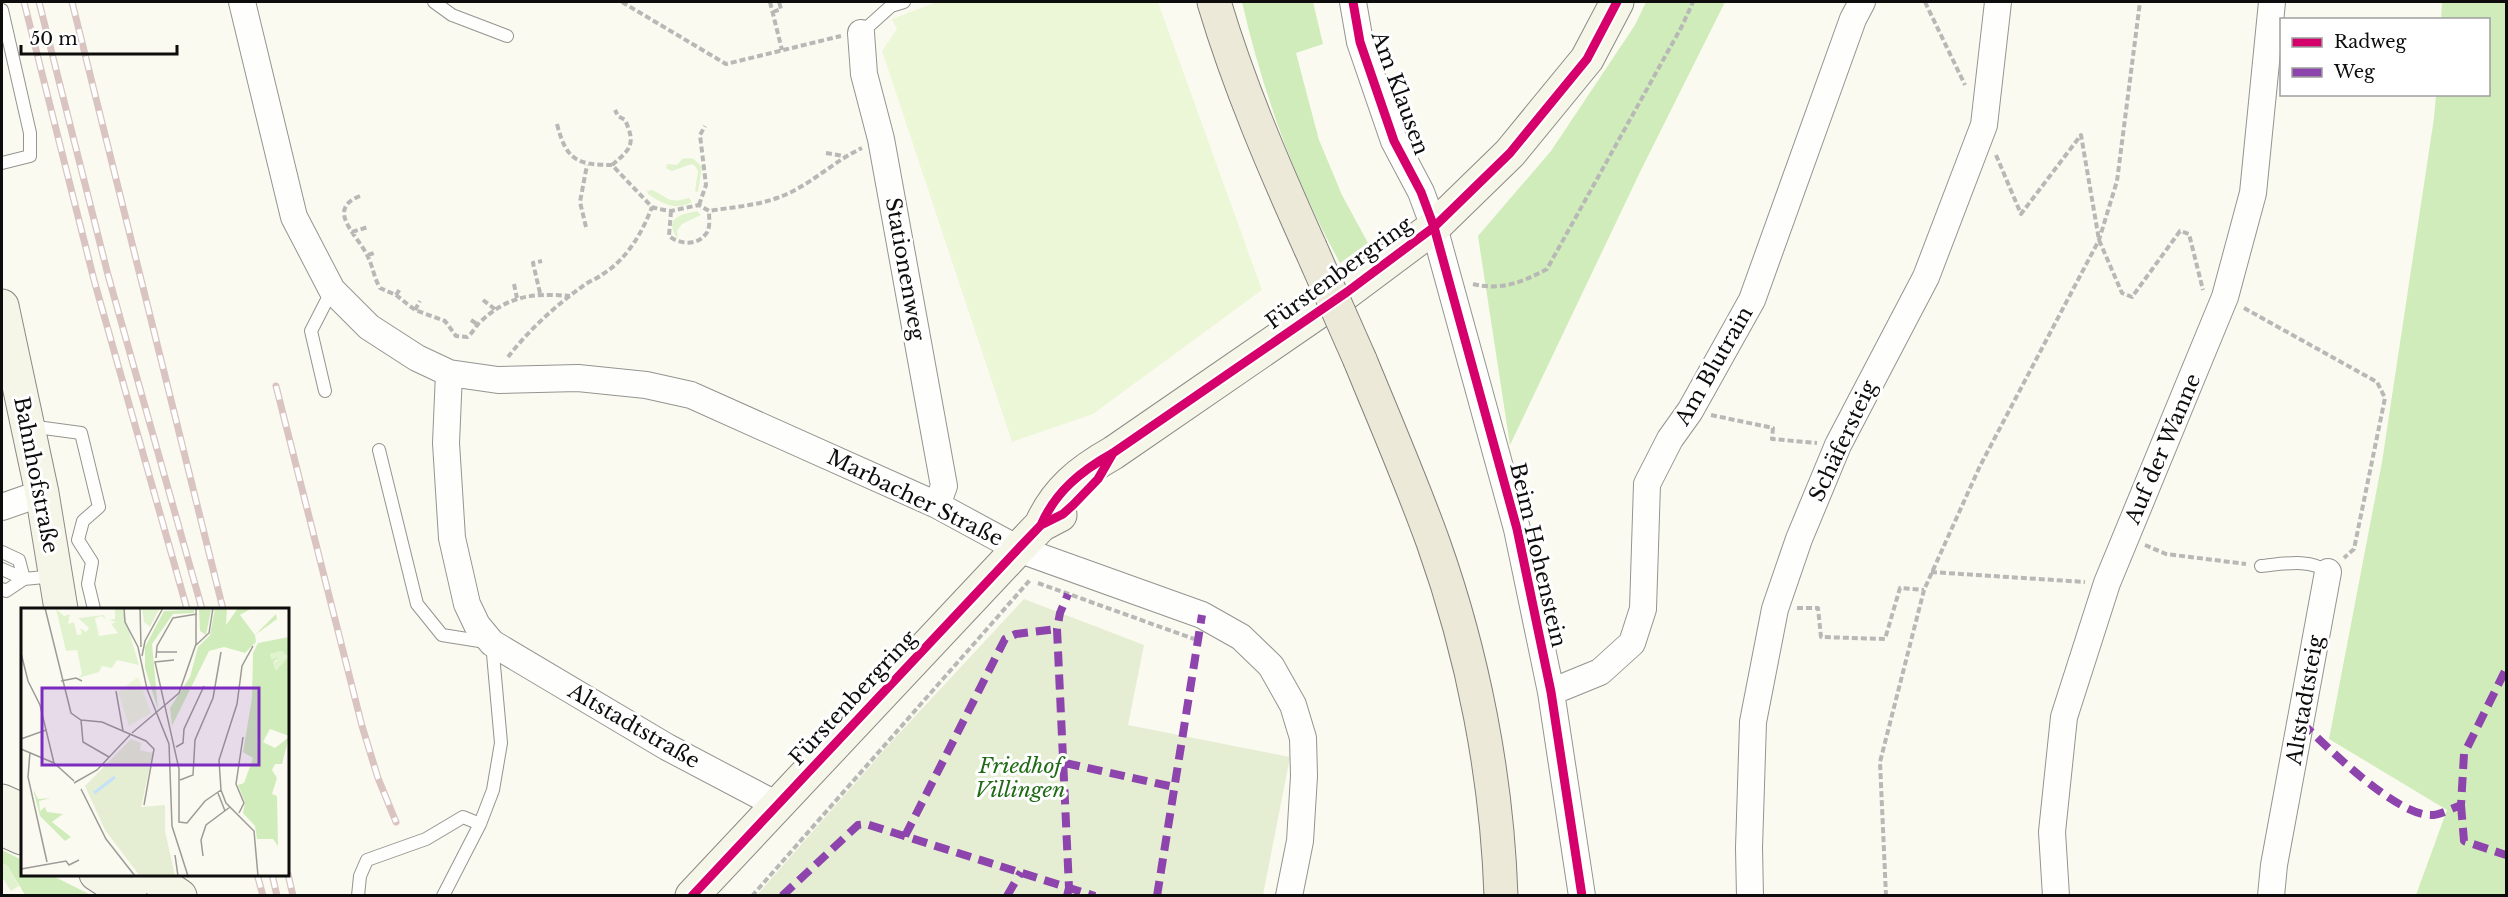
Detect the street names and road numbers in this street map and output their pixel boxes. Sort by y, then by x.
street label: Am Klausen [1365,27,1434,158]
street label: Stationenweg [880,196,930,343]
street label: Fürstenbergring [1261,211,1418,335]
street label: Am Blutrain [1669,302,1759,431]
street label: Auf der Wanne [2119,370,2206,529]
street label: Schäfersteig [1804,376,1883,506]
street label: Bahnhofstraße [8,394,64,556]
street label: Marbacher Straße [823,444,1007,552]
street label: Beim Hohenstein [1504,460,1572,650]
street label: Fürstenbergring [784,625,922,771]
street label: Altstadtsteig [2281,633,2329,768]
street label: Altstadtstraße [563,677,704,774]

